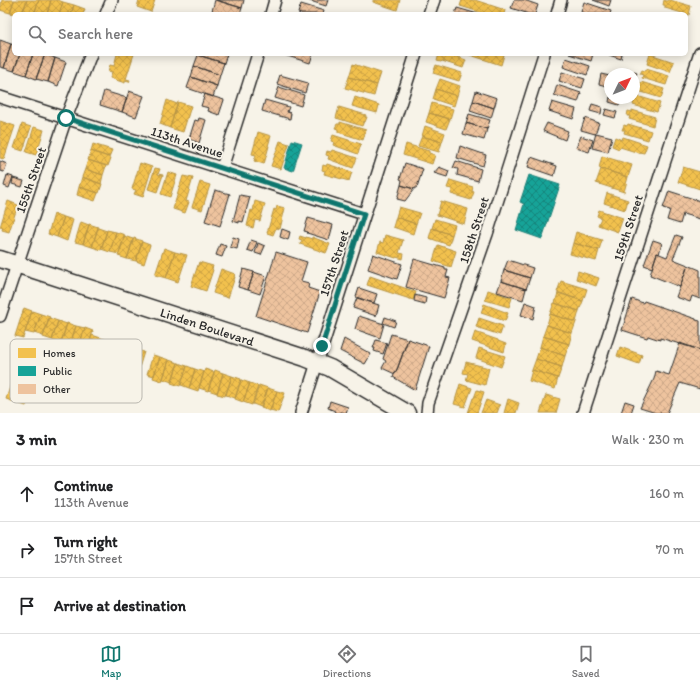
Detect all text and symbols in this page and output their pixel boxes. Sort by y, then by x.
search box [12,12,688,56]
icon: search [26,23,48,45]
text: Search here [58,25,133,43]
north arrow [604,68,640,104]
route start [57,109,75,127]
street label: 113th Avenue [149,123,225,161]
street label: 155th Street [13,145,49,215]
street label: 159th Street [610,193,646,263]
street label: 158th Street [456,195,492,265]
street label: 157th Street [316,228,352,298]
street label: Linden Boulevard [158,304,256,349]
route end [313,337,331,355]
legend [10,339,142,403]
text: Homes [43,347,76,360]
text: Public [43,365,72,378]
text: Other [43,383,71,396]
text: 3 min [16,429,57,449]
text: Walk · 230 m [612,432,684,447]
text: Continue [54,477,113,495]
icon: ahead [16,483,38,505]
text: 160 m [649,486,684,501]
text: 113th Avenue [54,495,129,510]
text: Turn right [54,533,118,551]
icon: right [16,539,38,561]
text: 70 m [656,542,684,557]
text: 157th Street [54,551,122,566]
icon: arrive [16,595,38,617]
text: Arrive at destination [54,597,186,615]
tab: Map [100,643,122,680]
tab: Directions [323,643,371,680]
tab: Saved [572,643,600,680]

